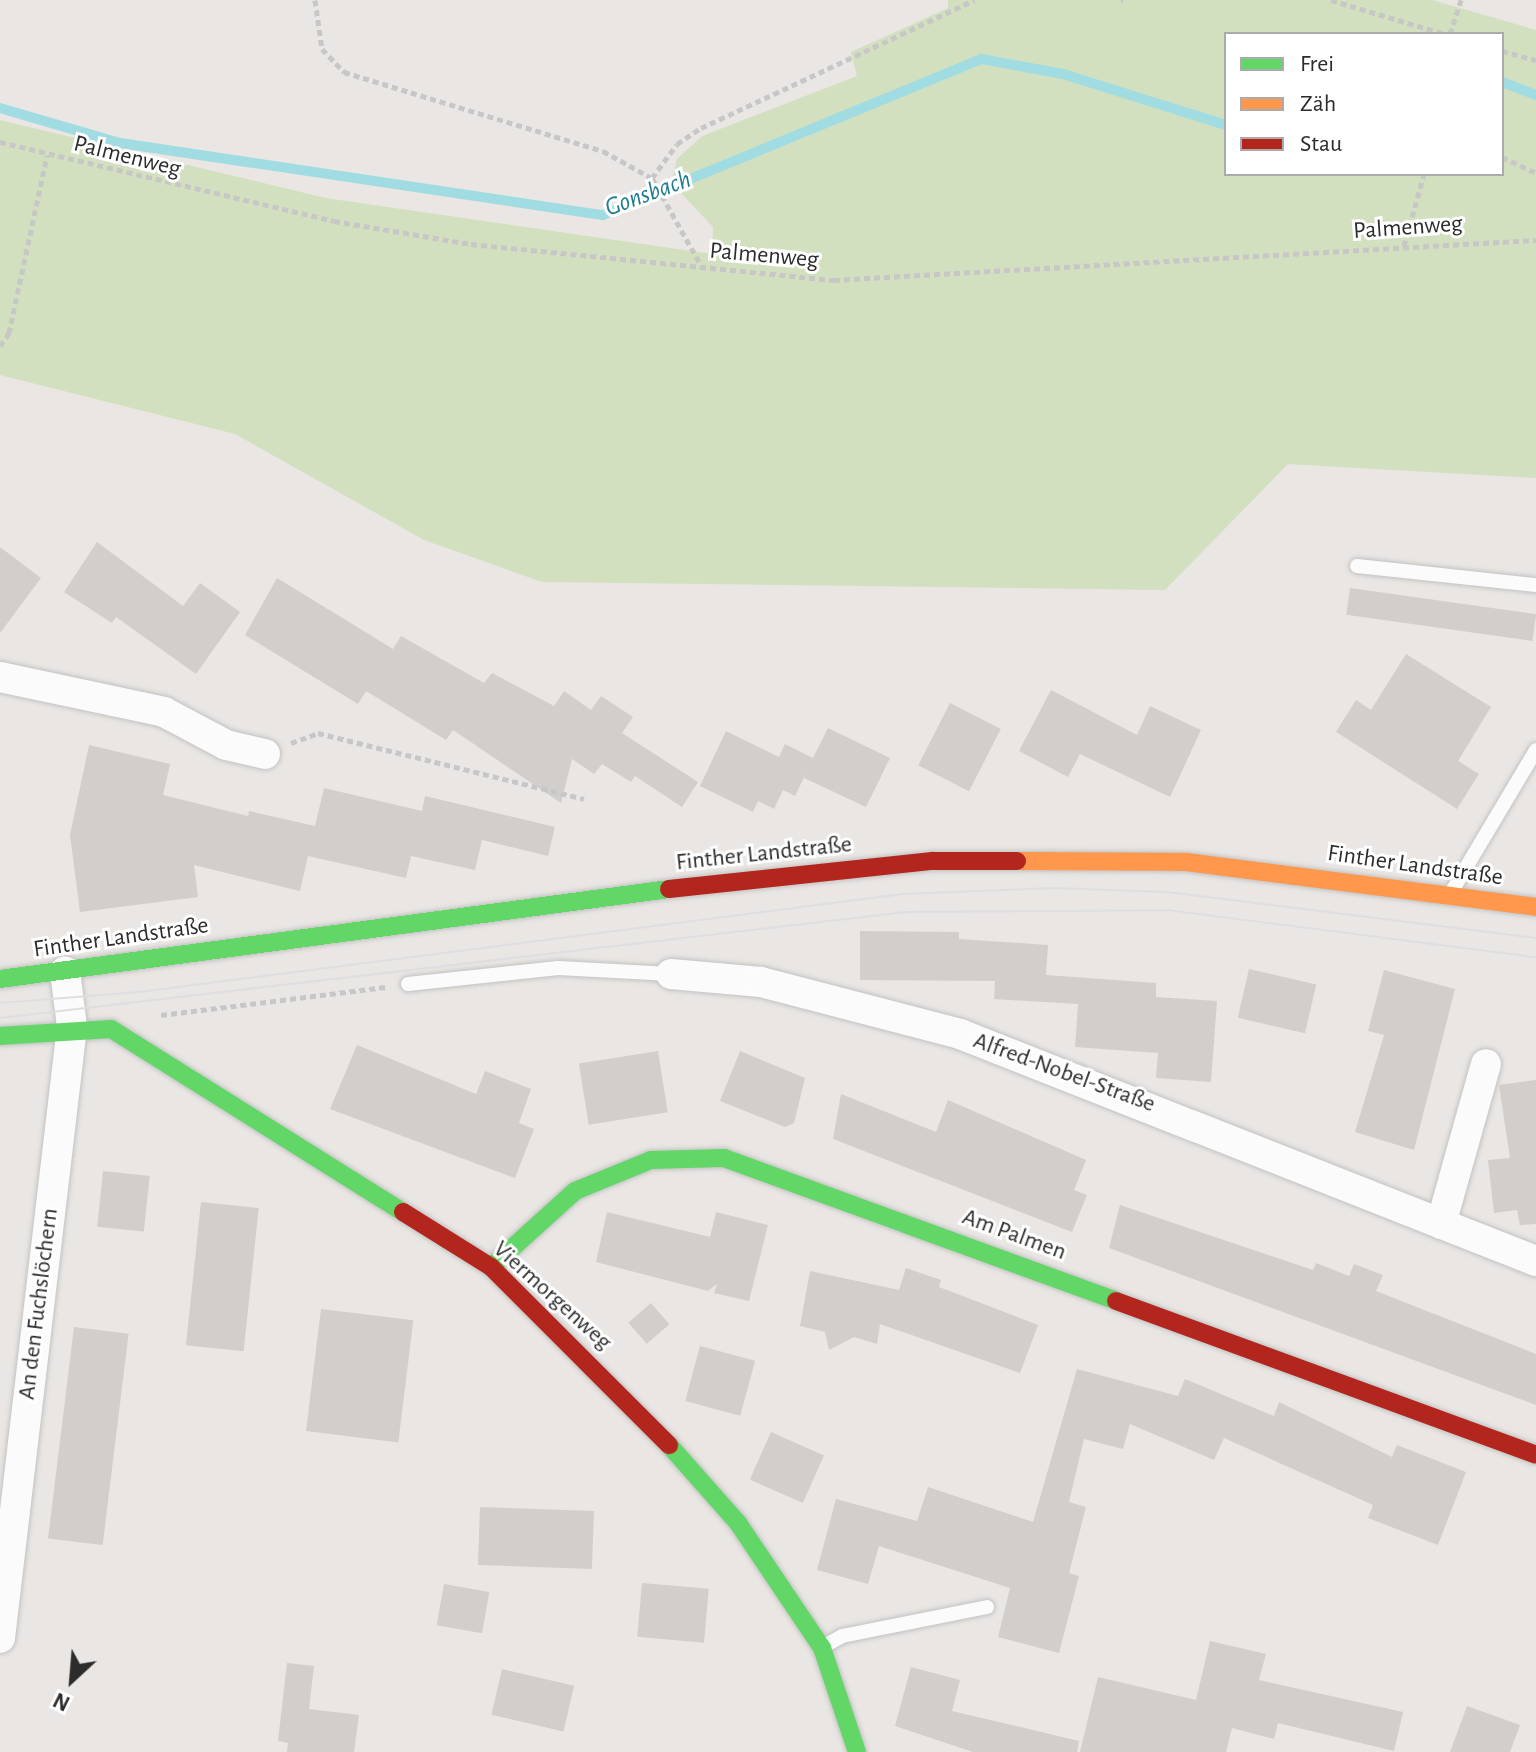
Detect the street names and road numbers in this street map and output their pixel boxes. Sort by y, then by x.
street label: Palmenweg [70,130,184,184]
street label: Palmenweg [1352,210,1464,246]
street label: Palmenweg [708,237,820,275]
street label: Finther Landstraße [675,830,853,878]
street label: Finther Landstraße [1326,839,1504,893]
street label: Finther Landstraße [32,911,210,965]
street label: Alfred-Nobel-Straße [969,1027,1159,1119]
street label: Am Palmen [958,1203,1070,1267]
street label: An den Fuchslöchern [13,1207,65,1401]
street label: Viermorgenweg [487,1235,617,1357]

